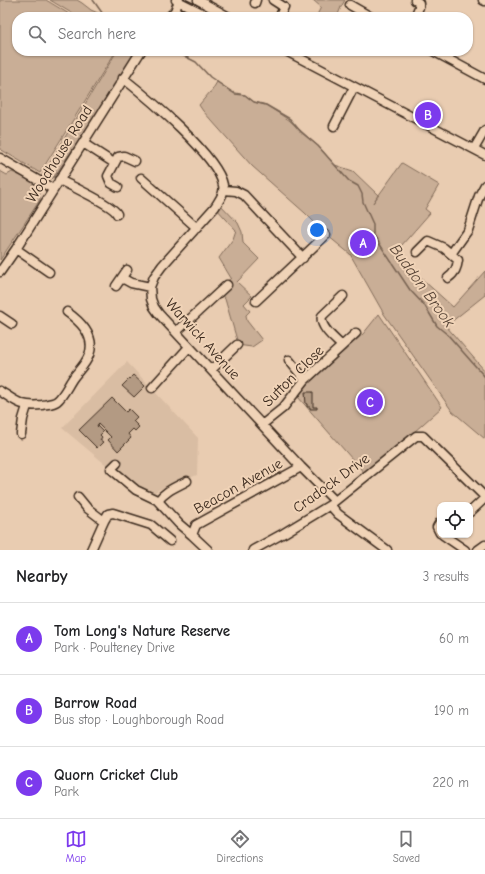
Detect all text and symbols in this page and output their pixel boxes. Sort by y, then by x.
search box [12,12,473,56]
icon: search [26,23,48,45]
text: Search here [58,25,136,43]
pin: B [415,100,441,130]
street label: Woodhouse Road [22,102,96,206]
your location [307,220,327,240]
pin: A [350,228,376,258]
water label: Buddon Brook [386,240,459,331]
street label: Warwick Avenue [162,295,245,384]
street label: Sutton Close [259,341,328,410]
pin: C [357,387,383,417]
street label: Cradock Drive [289,449,373,517]
street label: Beacon Avenue [190,454,286,518]
map controls [437,502,473,538]
button: locate [437,502,473,538]
text: Nearby [16,567,67,586]
text: 3 results [423,569,469,584]
text: Tom Long's Nature Reserve [54,622,230,640]
text: A [25,631,33,646]
text: 60 m [439,631,469,646]
text: Park · Poulteney Drive [54,640,175,655]
text: Barrow Road [54,694,137,712]
text: B [25,703,33,718]
text: 190 m [434,703,469,718]
text: Bus stop · Loughborough Road [54,712,224,727]
text: Quorn Cricket Club [54,766,178,784]
text: C [25,775,33,790]
text: 220 m [432,775,469,790]
text: Park [54,784,79,799]
tab: Map [65,828,87,865]
tab: Directions [217,828,263,865]
tab: Saved [393,828,420,865]

